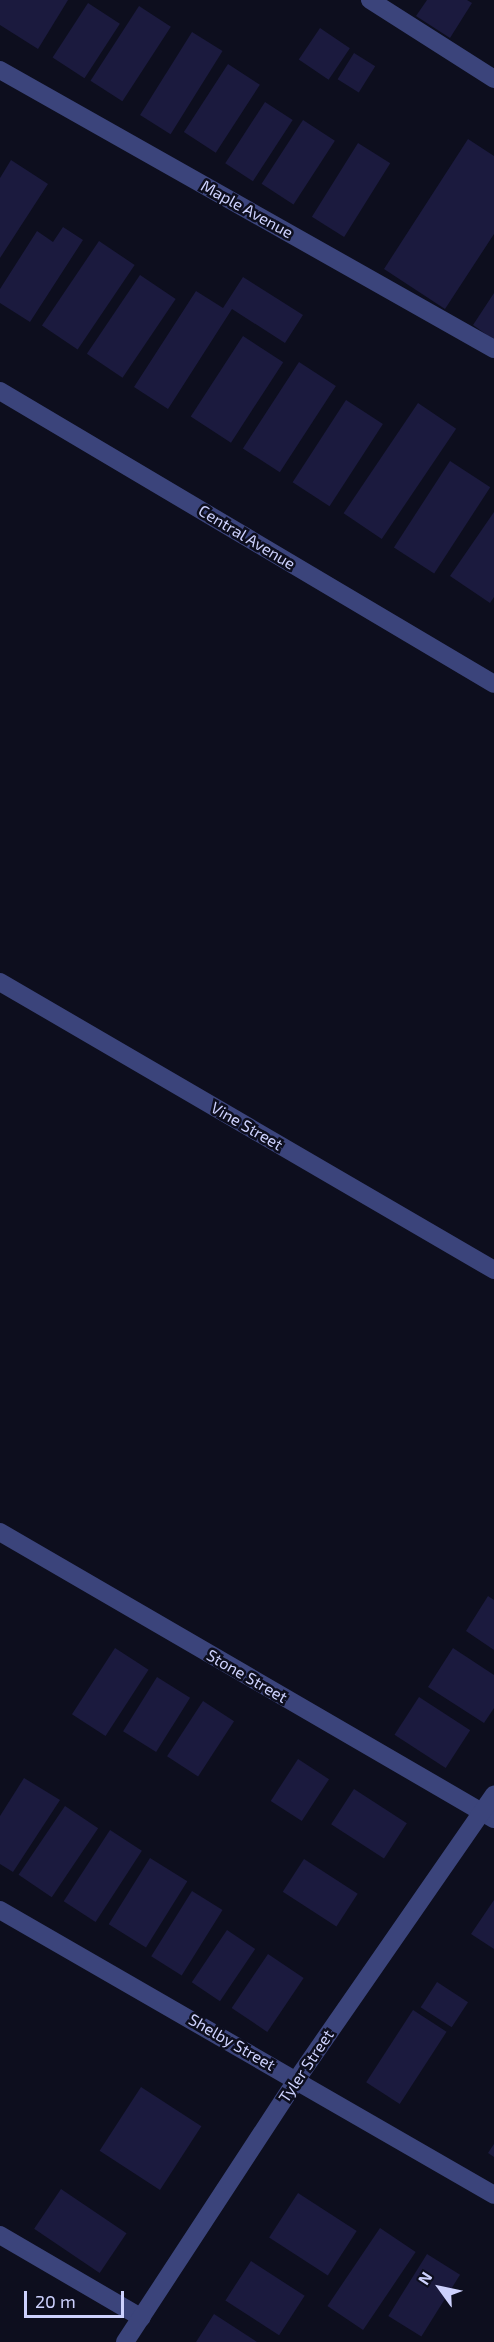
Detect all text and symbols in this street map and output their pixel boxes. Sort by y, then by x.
street label: Maple Avenue [197,176,297,242]
street label: Central Avenue [195,500,299,574]
street label: Vine Street [208,1098,286,1154]
street label: Stone Street [203,1645,291,1707]
street label: Shelby Street [185,2009,279,2075]
street label: Tyler Street [274,2026,338,2106]
north arrow [410,2258,470,2318]
text: N [413,2268,436,2288]
scale bar [27,2279,128,2317]
text: 20 m [35,2290,76,2312]

